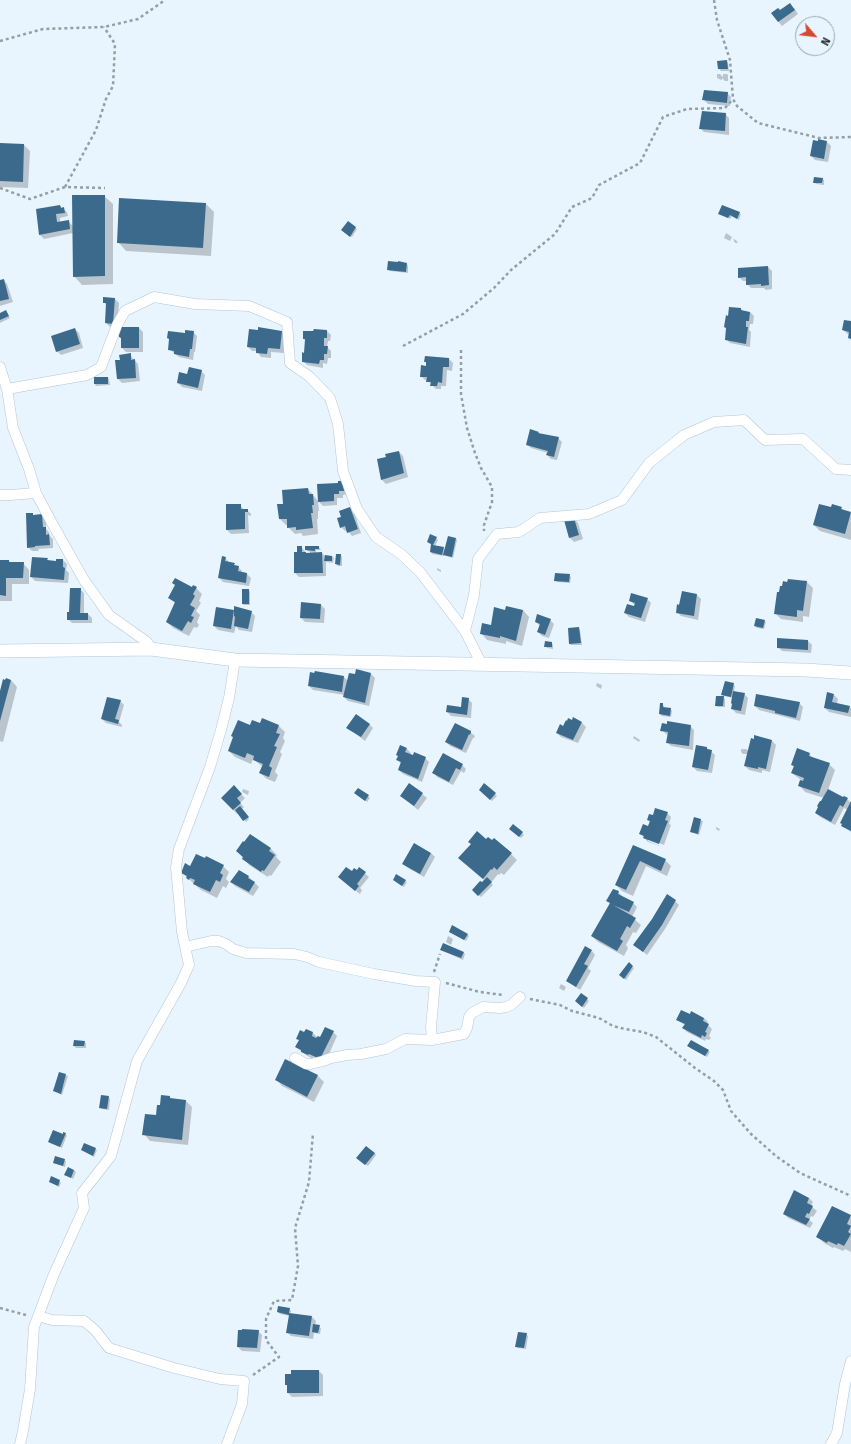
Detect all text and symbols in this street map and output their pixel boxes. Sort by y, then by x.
north arrow [795,16,835,56]
text: N [818,35,833,48]

